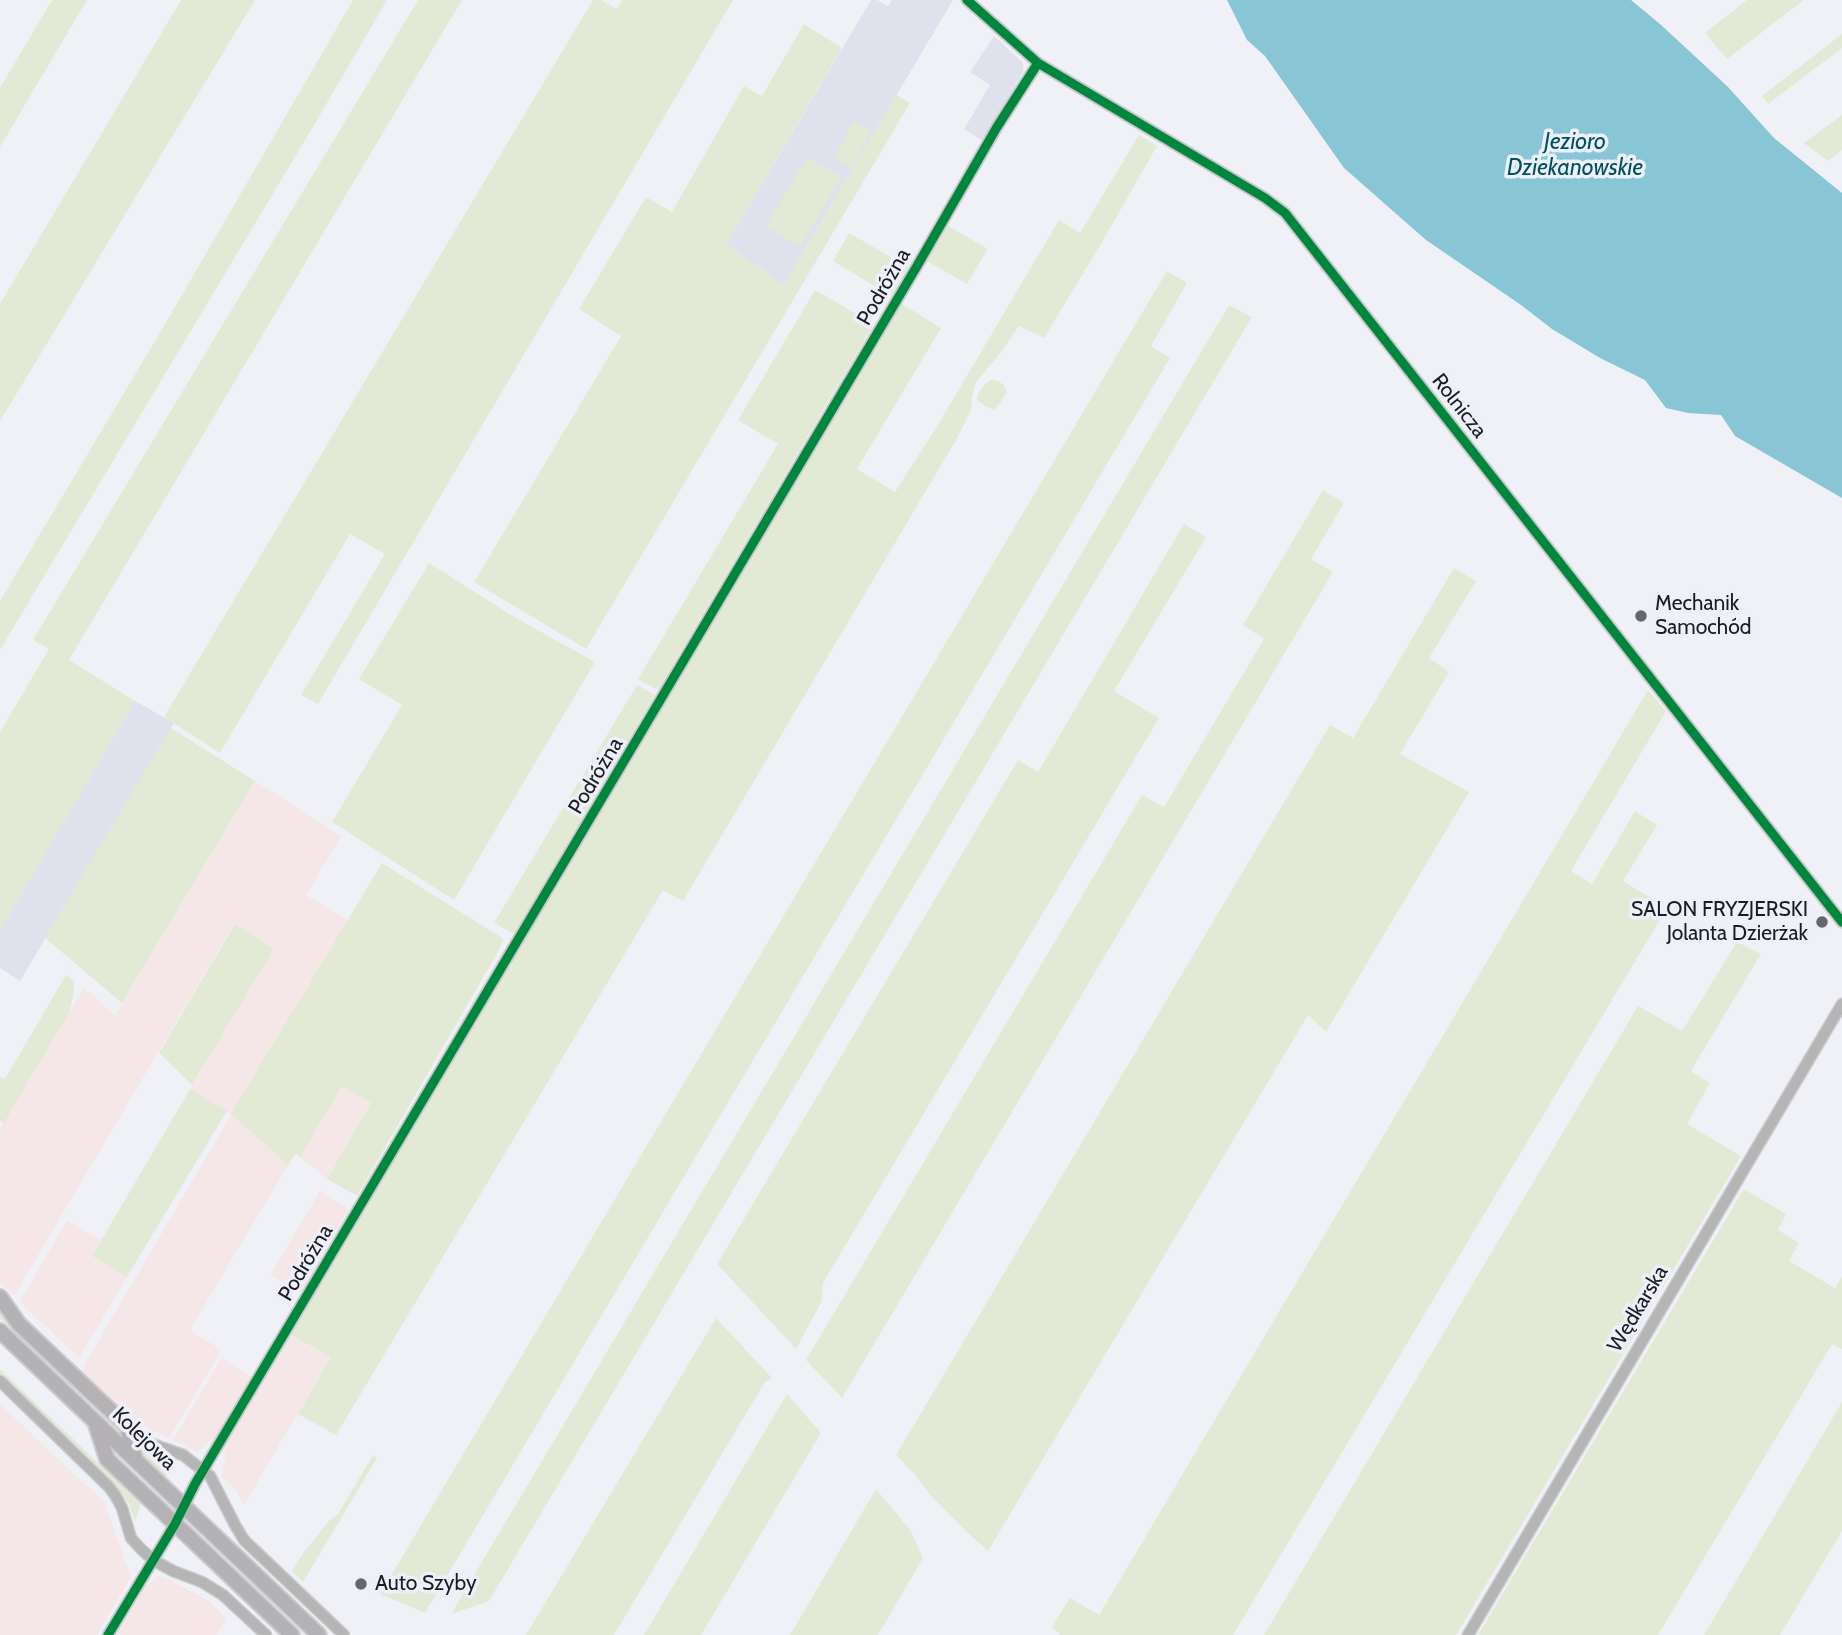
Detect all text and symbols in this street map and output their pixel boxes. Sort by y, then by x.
water label: Jezioro Dziekanowskie [1507,128,1643,182]
street label: Podróżna [852,244,916,330]
street label: Rolnicza [1426,369,1492,443]
place label: Mechanik Samochód [1655,591,1751,641]
marker: Mechanik Samochód [1633,608,1649,624]
street label: Podróżna [563,733,629,819]
place label: SALON FRYZJERSKI Jolanta Dzierżak [1631,897,1808,947]
marker: SALON FRYZJERSKI Jolanta Dzierżak [1814,914,1830,930]
street label: Podróżna [273,1220,339,1306]
street label: Wędkarska [1602,1261,1674,1357]
street label: Kolejowa [107,1402,181,1476]
place label: Auto Szyby [375,1571,476,1597]
marker: Auto Szyby [353,1576,369,1592]

